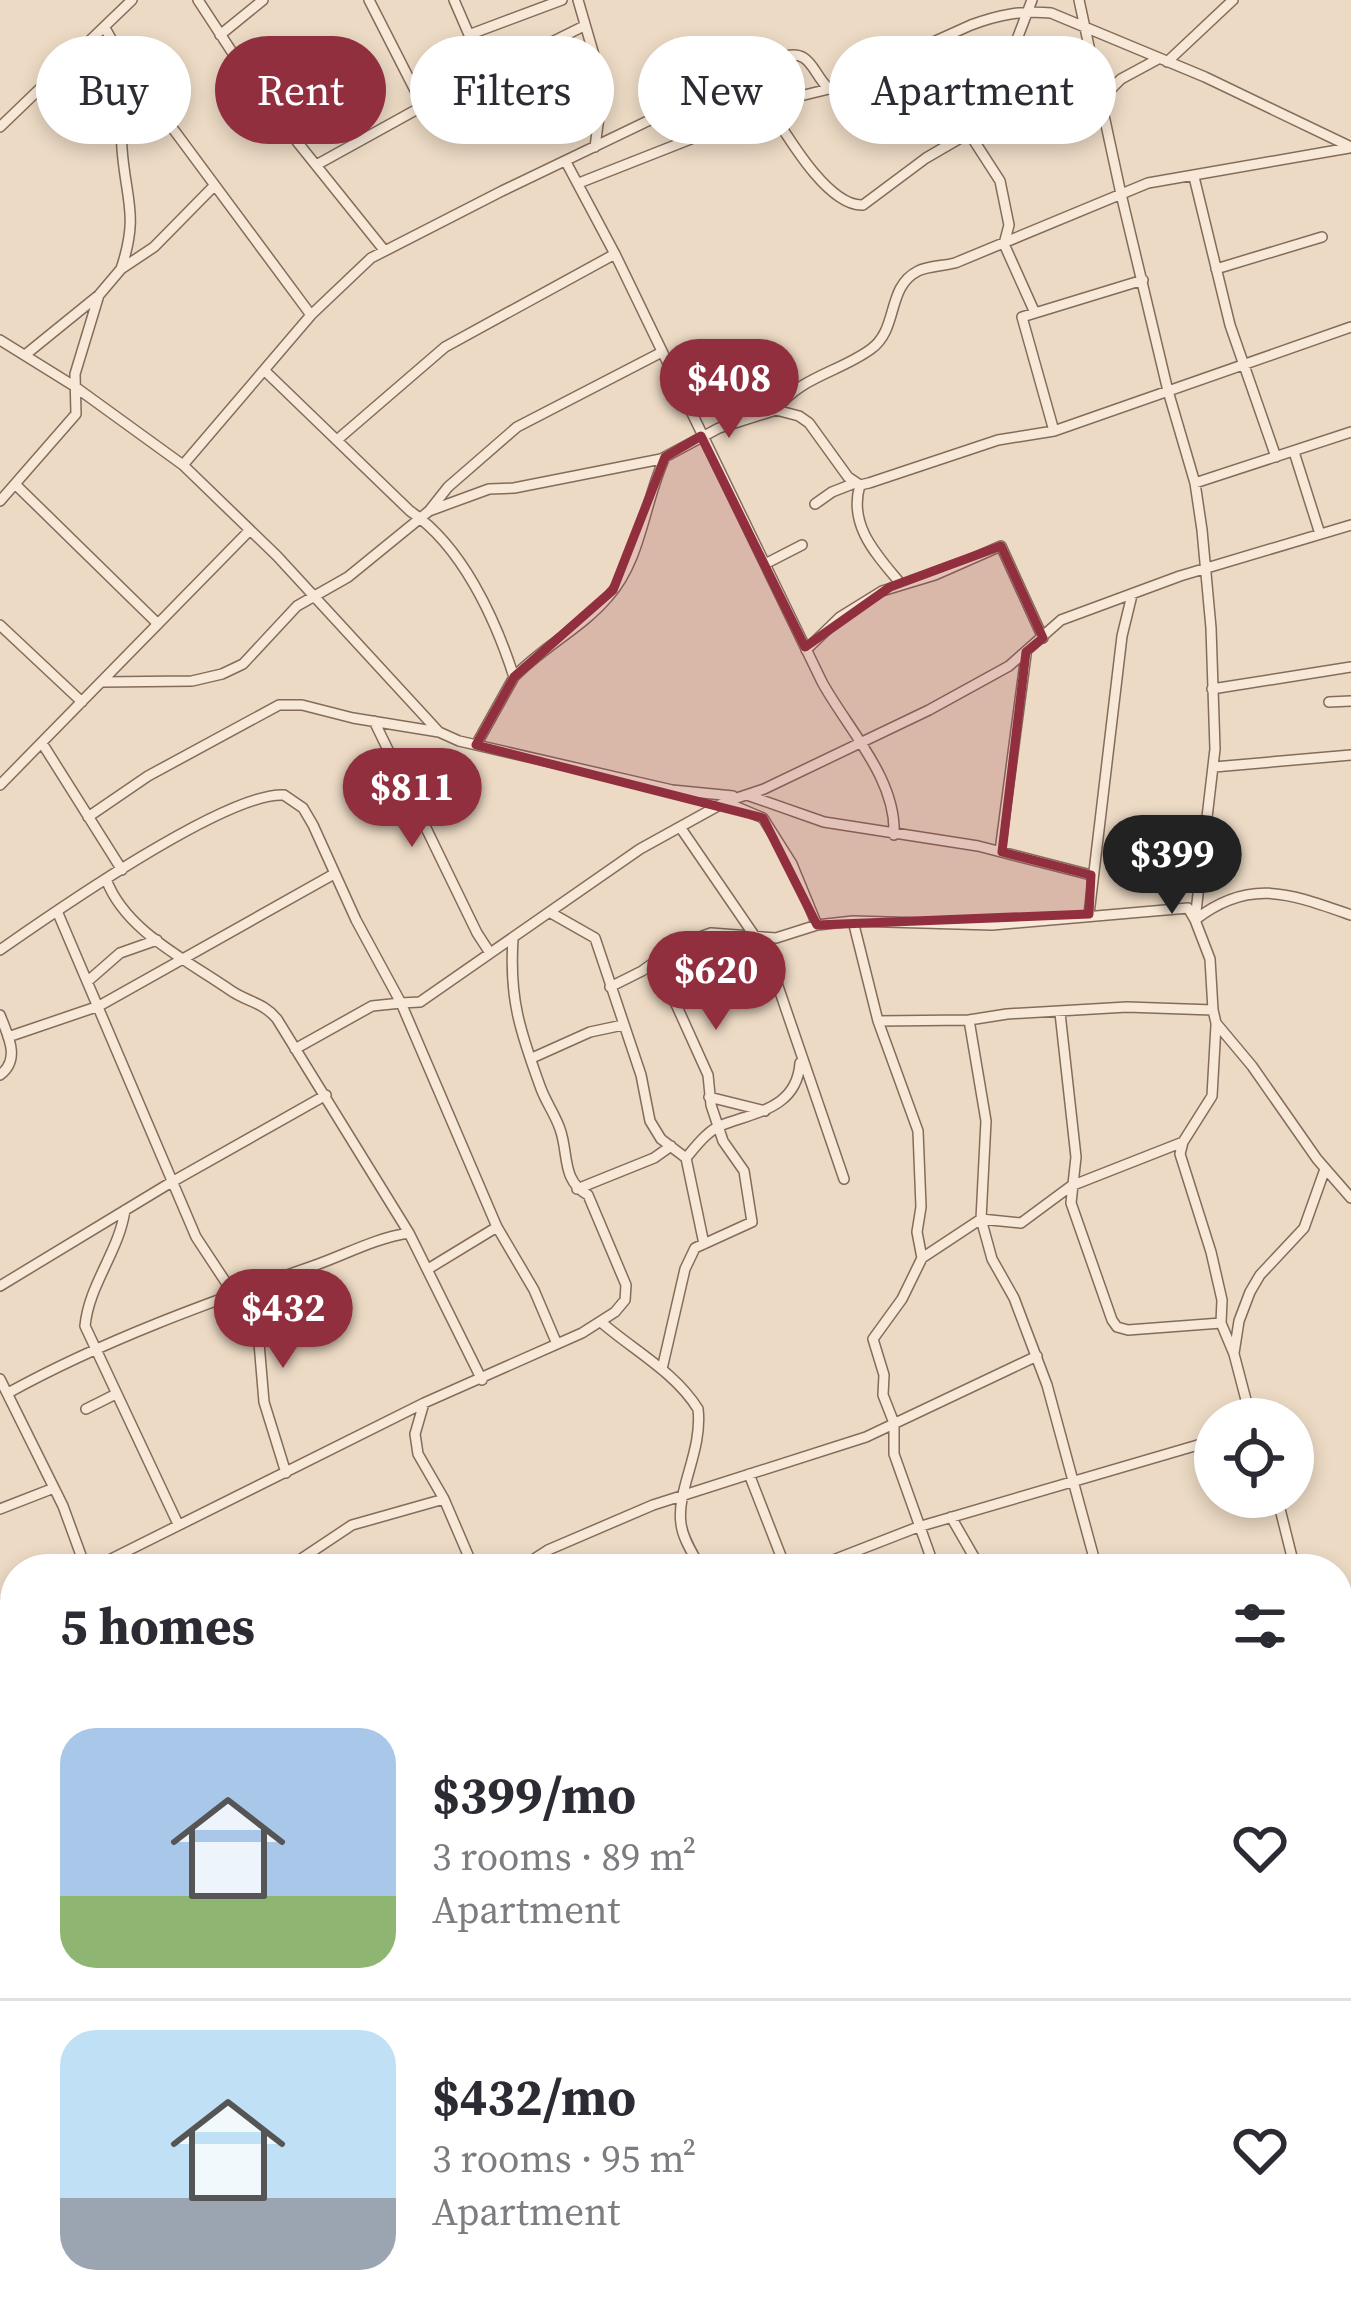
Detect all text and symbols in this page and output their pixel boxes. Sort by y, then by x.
chip: Buy [36,36,191,144]
chip: Rent [215,36,386,144]
chip: Filters [410,36,614,144]
chip: New [638,36,805,144]
chip: Apartment [829,36,1116,144]
pin: $408 [658,339,800,441]
text: $408 [687,351,771,404]
pin: $811 [341,748,483,850]
text: $811 [370,760,454,813]
pin: $399 [1101,815,1243,917]
text: $399 [1130,827,1214,880]
pin: $620 [645,931,787,1033]
text: $620 [674,943,758,996]
pin: $432 [212,1269,354,1371]
text: $432 [241,1281,325,1334]
map controls [1194,1398,1314,1518]
button: locate [1194,1398,1314,1518]
text: 5 homes [60,1591,255,1661]
icon: filters [1227,1593,1293,1659]
text: $399/mo [432,1760,636,1830]
icon: home [156,1776,300,1920]
icon: heart [1227,1815,1293,1881]
text: 3 rooms · 89 m² [432,1830,696,1883]
text: Apartment [432,1883,620,1936]
text: $432/mo [432,2062,636,2132]
icon: home [156,2078,300,2222]
icon: heart [1227,2117,1293,2183]
text: 3 rooms · 95 m² [432,2132,696,2185]
text: Apartment [432,2185,620,2238]

